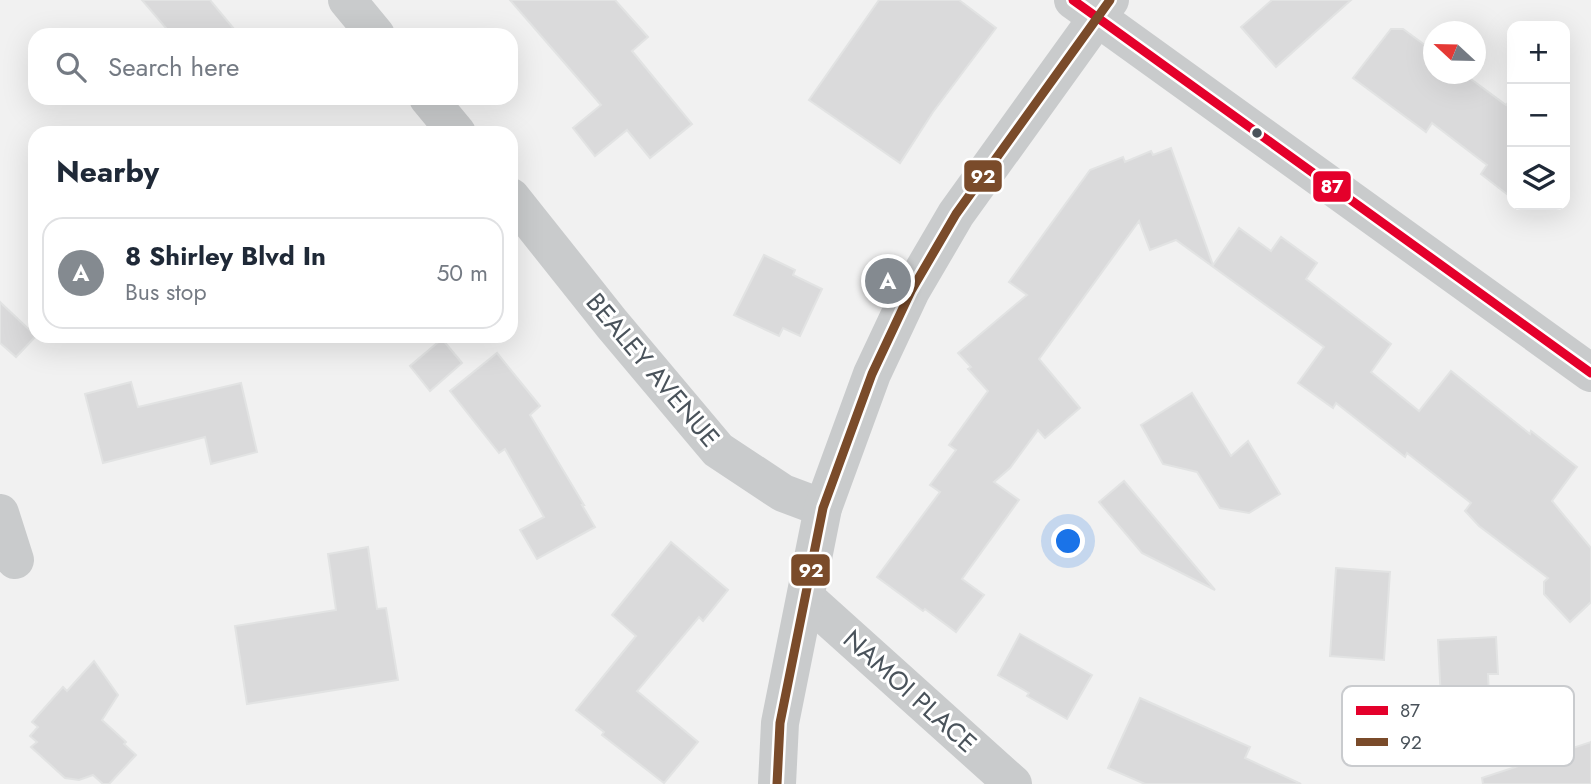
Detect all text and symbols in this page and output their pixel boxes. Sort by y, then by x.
north arrow [1423,21,1486,84]
map controls [1507,21,1570,210]
button: + [1507,21,1570,84]
search box [28,28,518,105]
icon: search [52,48,90,86]
text: Search here [108,48,240,86]
button: − [1507,84,1570,147]
unlabelled marker [1250,126,1264,140]
button: layers [1507,147,1570,210]
text: Nearby [56,150,159,193]
line badge: 92 [963,159,1003,193]
text: 92 [970,163,996,190]
line badge: 87 [1312,170,1352,203]
text: 87 [1320,173,1344,200]
text: 8 Shirley Blvd In [125,237,326,275]
pin: A [865,255,911,307]
text: A [73,256,89,290]
text: 50 m [436,256,488,290]
text: Bus stop [125,275,207,309]
street label: BEALEY AVENUE [577,285,729,455]
your location [1051,524,1085,558]
line badge: 92 [790,553,831,587]
text: 92 [798,557,824,584]
street label: NAMOI PLACE [835,621,985,761]
legend [1342,686,1574,766]
text: 87 [1400,697,1420,724]
text: 92 [1400,729,1422,756]

